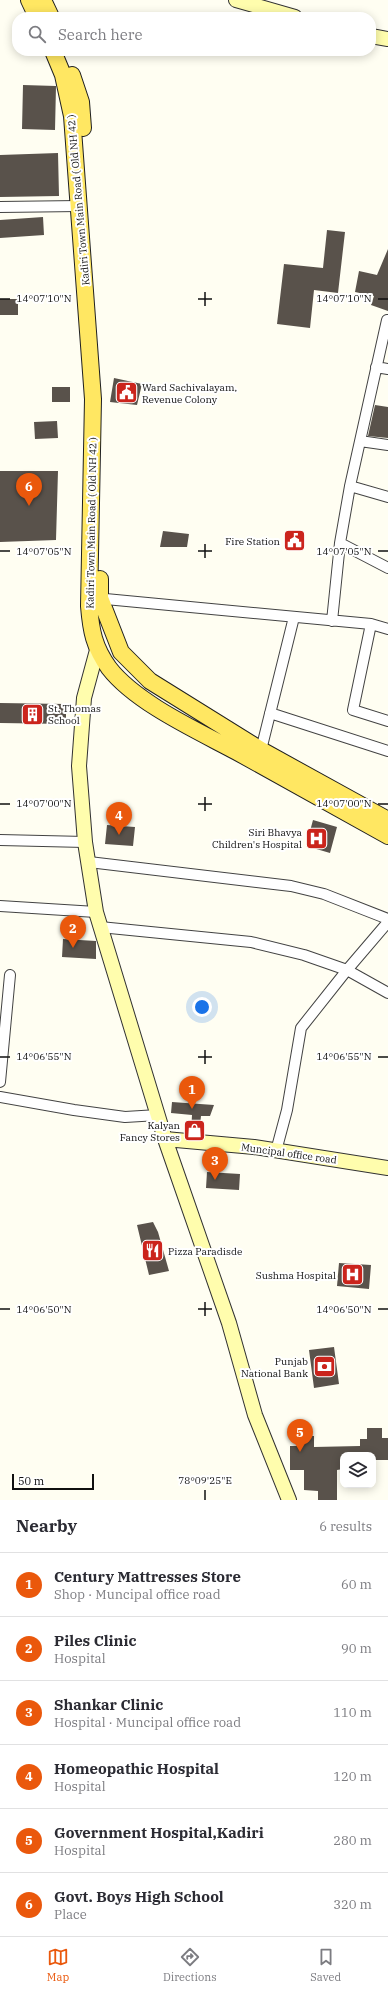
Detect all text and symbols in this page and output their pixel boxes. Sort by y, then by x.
search box [12,12,376,56]
icon: search [26,23,48,45]
text: Search here [58,25,143,44]
street label: Kadiri Town Main Road ( Old NH 42 ) [65,114,92,286]
text: 14°07'10"N [17,292,72,305]
text: 14°07'10"N [317,292,372,305]
public building icon: Ward Sachivalayam, Revenue Colony [113,380,139,406]
place label: Ward Sachivalayam, Revenue Colony [142,381,237,406]
street label: Kadiri Town Main Road ( Old NH 42 ) [84,437,99,609]
pin: 6 [16,473,42,506]
public building icon: Fire Station [282,528,308,554]
place label: Fire Station [225,535,281,548]
text: 14°07'05"N [17,545,72,558]
text: 14°07'05"N [317,545,372,558]
building icon: St. Thomas School [20,701,46,727]
place label: St. Thomas School [48,702,101,727]
text: 14°07'00"N [17,797,72,810]
text: 14°07'00"N [317,797,372,810]
pin: 4 [106,802,132,835]
hospital icon: Siri Bhavya Children's Hospital [304,825,330,851]
place label: Siri Bhavya Children's Hospital [212,826,303,851]
pin: 2 [60,915,86,948]
your location [192,997,212,1017]
text: 14°06'55"N [17,1050,72,1063]
text: 14°06'55"N [317,1050,372,1063]
pin: 1 [179,1076,205,1109]
shop icon: Kalyan Fancy Stores [182,1118,208,1144]
place label: Kalyan Fancy Stores [120,1119,181,1144]
street label: Muncipal office road [240,1140,338,1167]
pin: 3 [202,1147,228,1180]
restaurant icon: Pizza Paradisde [140,1238,166,1264]
place label: Pizza Paradisde [168,1245,242,1258]
hospital icon: Sushma Hospital [339,1262,365,1288]
place label: Sushma Hospital [256,1269,336,1282]
text: 14°06'50"N [17,1303,72,1316]
text: 14°06'50"N [317,1303,372,1316]
bank icon: Punjab National Bank [311,1354,337,1380]
place label: Punjab National Bank [241,1355,308,1380]
pin: 5 [287,1419,313,1452]
map controls [340,1452,376,1488]
button: layers [340,1452,376,1488]
scale bar [12,1472,94,1491]
text: 50 m [18,1474,44,1488]
text: 78°09'25"E [178,1474,232,1487]
text: Nearby [16,1515,77,1537]
text: 6 results [319,1518,372,1535]
text: Century Mattresses Store [54,1567,241,1586]
text: 1 [25,1576,33,1593]
text: 60 m [341,1576,372,1593]
text: Shop · Muncipal office road [54,1586,221,1603]
text: Piles Clinic [54,1631,137,1650]
text: 2 [25,1640,33,1657]
text: 90 m [341,1640,372,1657]
text: Hospital [54,1650,106,1667]
text: Shankar Clinic [54,1695,163,1714]
text: 3 [25,1704,33,1721]
text: 110 m [333,1704,372,1721]
text: Hospital · Muncipal office road [54,1714,241,1731]
text: Homeopathic Hospital [54,1759,219,1778]
text: 4 [25,1768,33,1785]
text: 120 m [333,1768,372,1785]
text: Hospital [54,1778,106,1795]
text: Government Hospital,Kadiri [54,1823,264,1842]
text: 5 [25,1832,33,1849]
text: 280 m [333,1832,372,1849]
text: Hospital [54,1842,106,1859]
text: Govt. Boys High School [54,1887,224,1906]
text: 6 [25,1896,33,1913]
text: 320 m [333,1896,372,1913]
text: Place [54,1906,87,1923]
tab: Map [47,1946,69,1984]
tab: Directions [163,1946,217,1984]
tab: Saved [310,1946,341,1984]

